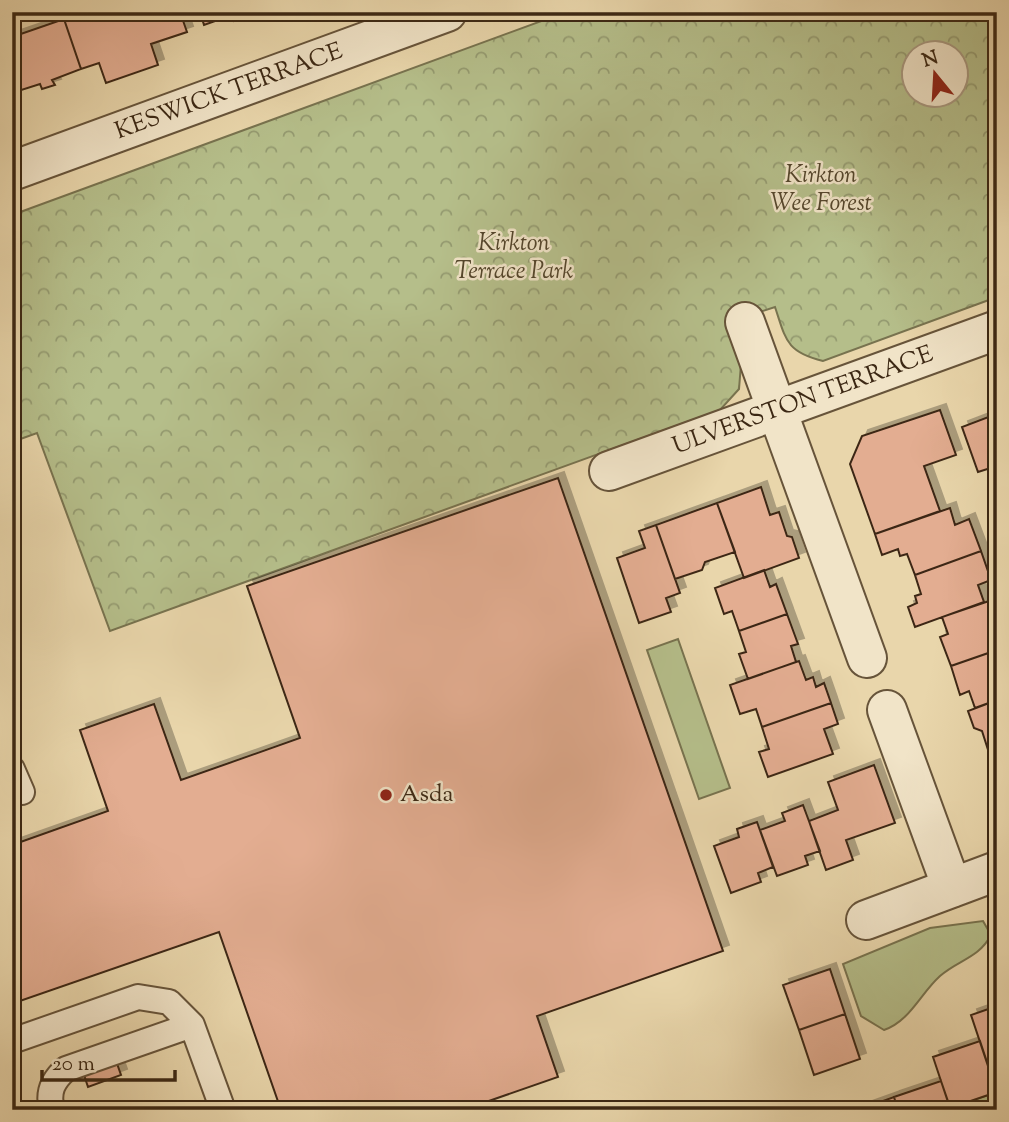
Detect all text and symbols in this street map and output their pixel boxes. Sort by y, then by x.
street label: KESWICK TERRACE [110,35,348,149]
north arrow [900,38,970,108]
text: N [919,45,942,75]
park label: Kirkton Wee Forest [770,159,872,221]
park label: Kirkton Terrace Park [455,227,573,289]
street label: ULVERSTON TERRACE [668,338,939,464]
place label: Asda [400,778,454,812]
marker: Asda [378,787,394,803]
scale bar [42,1038,175,1082]
text: 20 m [52,1050,95,1080]

